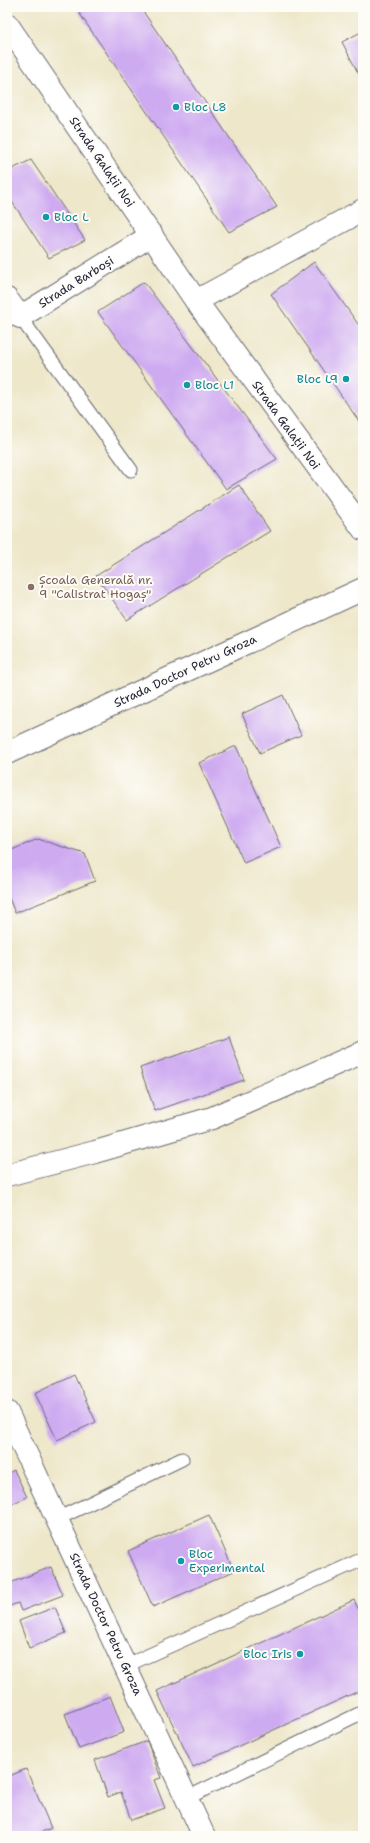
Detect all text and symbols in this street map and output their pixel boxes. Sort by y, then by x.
place label: Bloc L8 [184,99,227,115]
marker: Bloc L8 [171,102,181,112]
street label: Strada Galații Noi [66,114,138,210]
place label: Bloc L [54,209,89,225]
marker: Bloc L [41,212,51,222]
street label: Strada Barboși [35,252,117,312]
place label: Bloc L9 [297,371,338,387]
marker: Bloc L9 [341,374,351,384]
place label: Bloc L1 [195,377,234,393]
street label: Strada Galații Noi [248,377,324,473]
marker: Bloc L1 [182,380,192,390]
place label: Școala Generală nr. 9 "Calistrat Hogaș" [39,572,153,602]
marker: Școala Generală nr. 9 "Calistrat Hogaș" [26,582,36,592]
street label: Strada Doctor Petru Groza [111,631,259,711]
place label: Bloc Experimental [189,1546,265,1576]
street label: Strada Doctor Petru Groza [66,1550,146,1698]
marker: Bloc Experimental [176,1556,186,1566]
place label: Bloc Iris [243,1646,292,1662]
marker: Bloc Iris [295,1649,305,1659]

